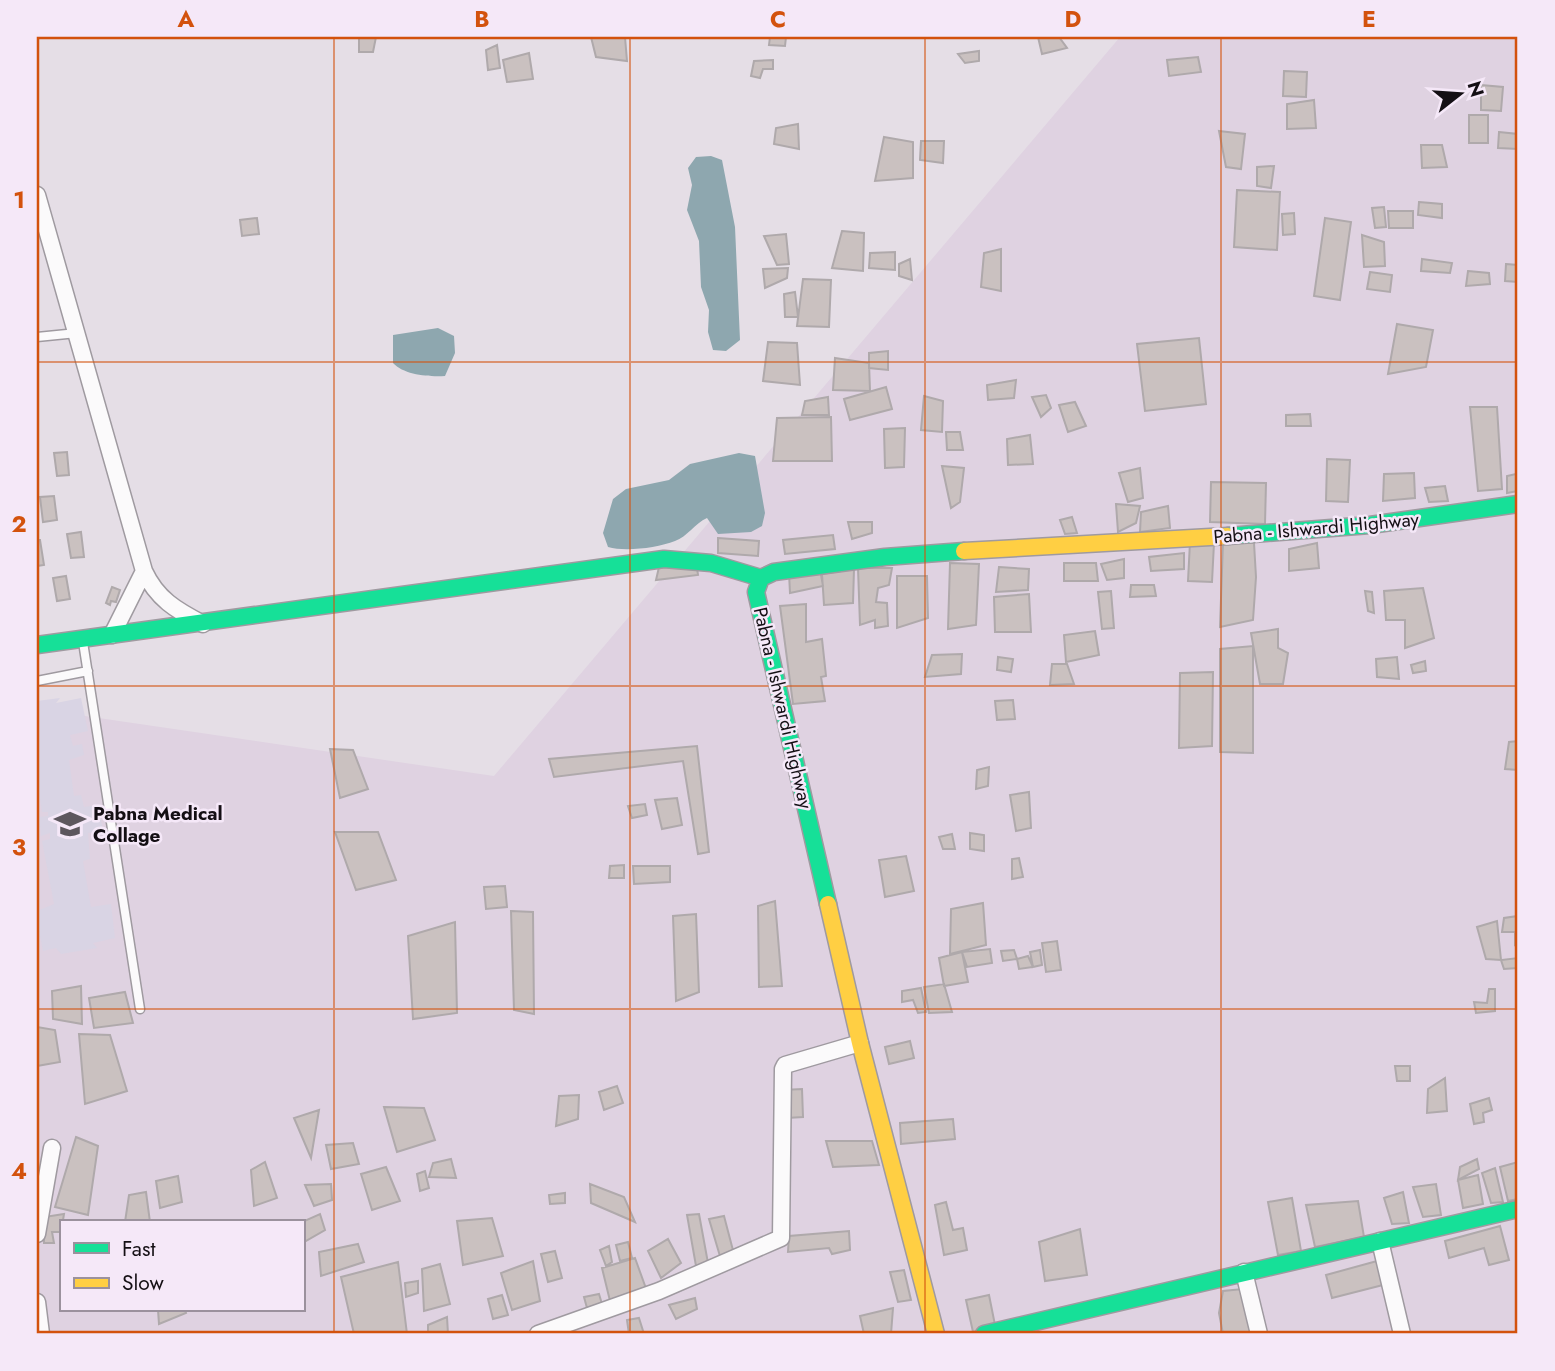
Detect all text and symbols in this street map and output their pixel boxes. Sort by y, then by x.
text: A [177,2,195,36]
text: B [474,2,490,36]
text: C [770,2,786,36]
text: D [1065,2,1082,36]
text: E [1362,2,1376,36]
north arrow [1426,60,1496,130]
text: N [1461,78,1491,100]
text: 1 [13,183,25,217]
street label: Pabna - Ishwardi Highway [1212,506,1420,550]
text: 2 [11,507,27,541]
street label: Pabna - Ishwardi Highway [747,605,819,812]
place label: Pabna Medical Collage [93,800,223,849]
school or university icon: Pabna Medical Collage [53,807,87,841]
text: 3 [12,830,26,864]
text: 4 [11,1154,27,1188]
legend [60,1220,304,1312]
text: Fast [122,1234,155,1264]
text: Slow [122,1268,164,1298]

